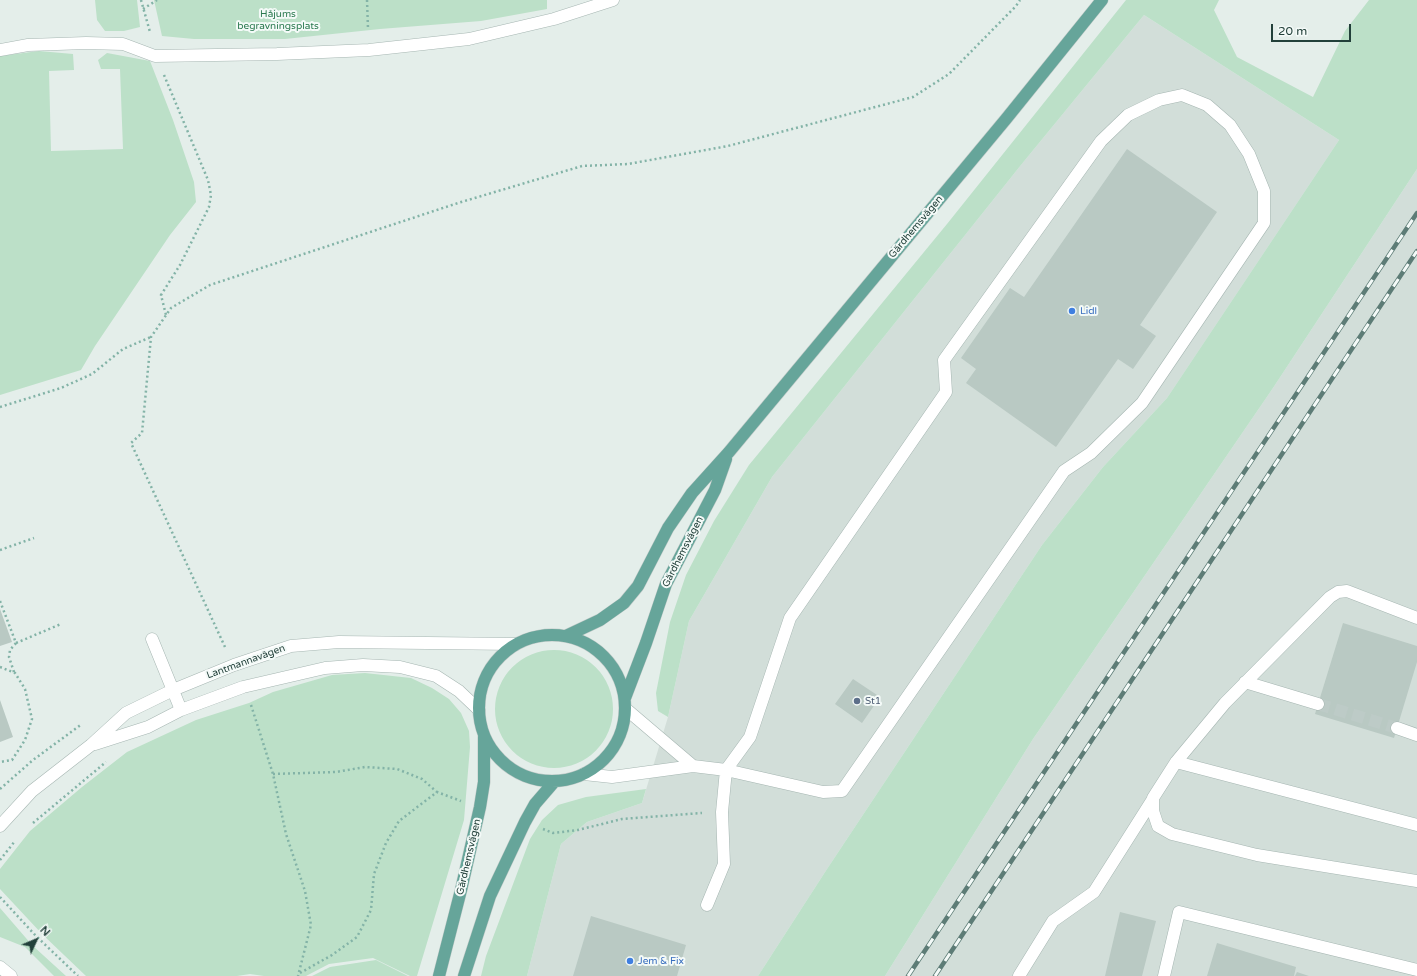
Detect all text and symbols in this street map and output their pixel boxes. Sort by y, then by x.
park label: Håjums begravningsplats [237,8,319,32]
scale bar [1273,16,1353,42]
text: 20 m [1278,24,1307,38]
street label: Gärdhemsvägen [886,193,946,261]
place label: Lidl [1080,305,1097,317]
marker: Lidl [1067,306,1077,316]
street label: Gärdhemsvägen [660,515,706,589]
street label: Lantmannavägen [205,642,287,682]
place label: St1 [865,695,881,707]
marker: St1 [852,696,862,706]
street label: Gärdhemsvägen [454,818,484,896]
north arrow [16,920,56,960]
text: N [37,924,53,939]
place label: Jem & Fix [638,955,684,967]
marker: Jem & Fix [625,956,635,966]

